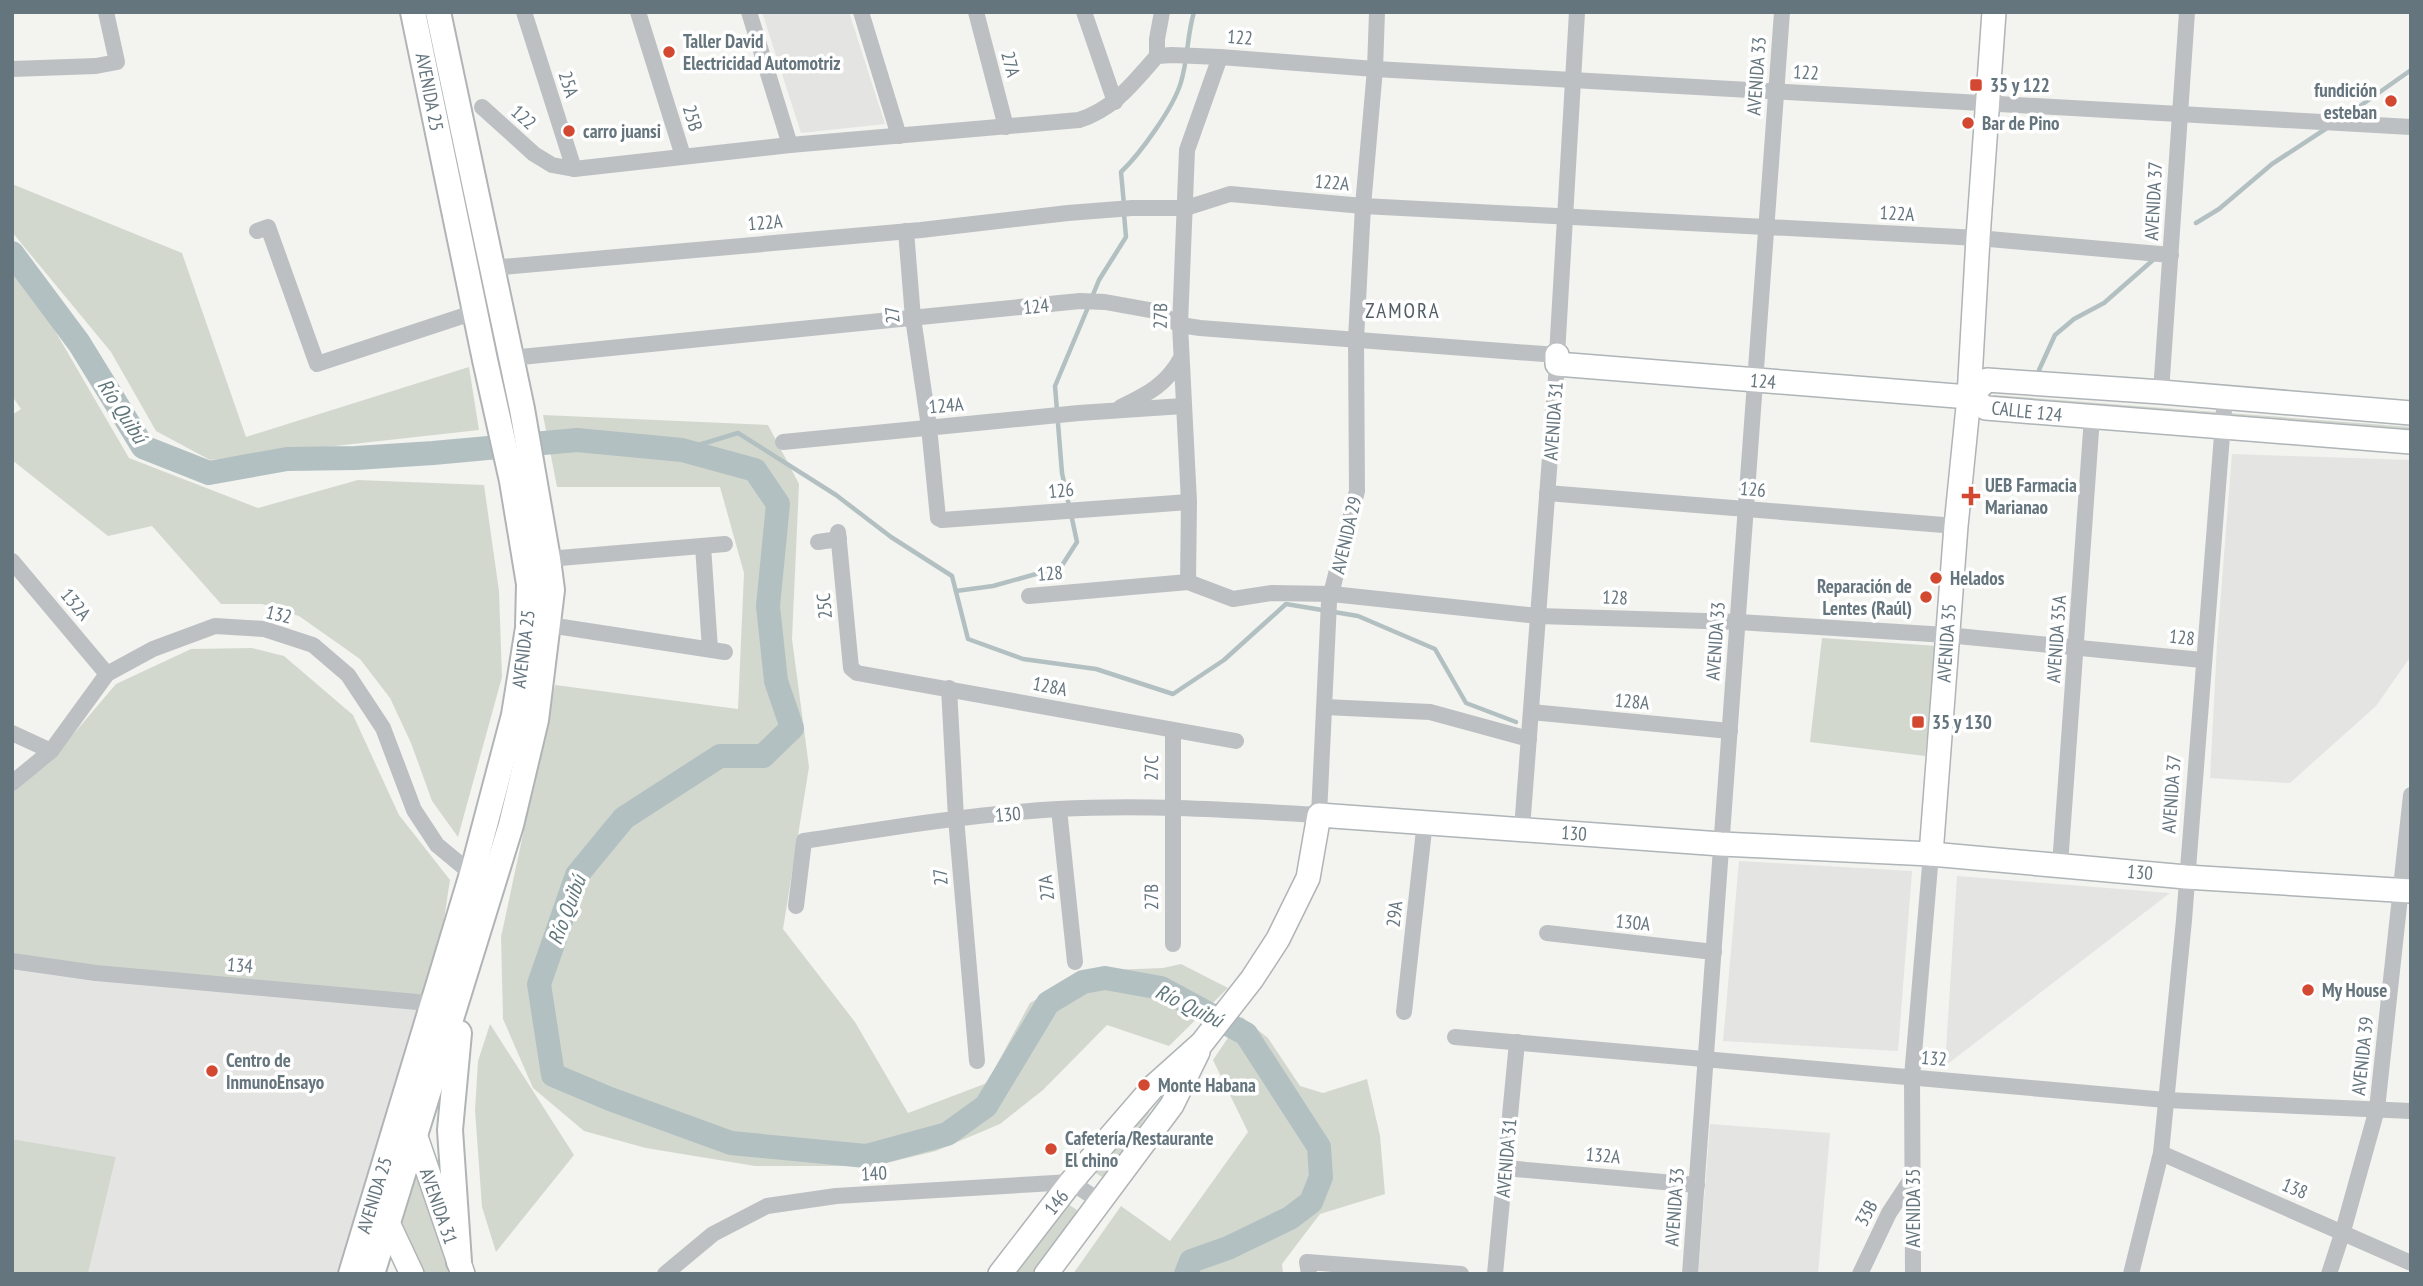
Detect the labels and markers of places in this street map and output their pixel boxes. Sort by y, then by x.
place label: Taller David Electricidad Automotriz [683,29,841,75]
marker: Taller David Electricidad Automotriz [661,44,677,60]
place label: 35 y 122 [1990,73,2050,97]
marker: 35 y 122 [1968,77,1984,93]
place label: fundición esteban [2314,78,2377,124]
marker: fundición esteban [2383,93,2399,109]
place label: Bar de Pino [1982,111,2059,135]
marker: Bar de Pino [1960,115,1976,131]
place label: carro juansi [583,119,661,143]
marker: carro juansi [561,123,577,139]
place label: UEB Farmacia Marianao [1985,473,2077,519]
marker: UEB Farmacia Marianao [1963,488,1979,504]
place label: Helados [1950,566,2005,590]
marker: Helados [1928,570,1944,586]
place label: Reparación de Lentes (Raúl) [1817,574,1912,620]
marker: Reparación de Lentes (Raúl) [1918,589,1934,605]
place label: 35 y 130 [1932,710,1992,734]
marker: 35 y 130 [1910,714,1926,730]
place label: My House [2322,978,2387,1002]
marker: My House [2300,982,2316,998]
place label: Centro de InmunoEnsayo [226,1048,324,1094]
marker: Centro de InmunoEnsayo [204,1063,220,1079]
place label: Monte Habana [1158,1073,1256,1097]
marker: Monte Habana [1136,1077,1152,1093]
place label: Cafetería/Restaurante El chino [1065,1126,1214,1172]
marker: Cafetería/Restaurante El chino [1043,1141,1059,1157]

